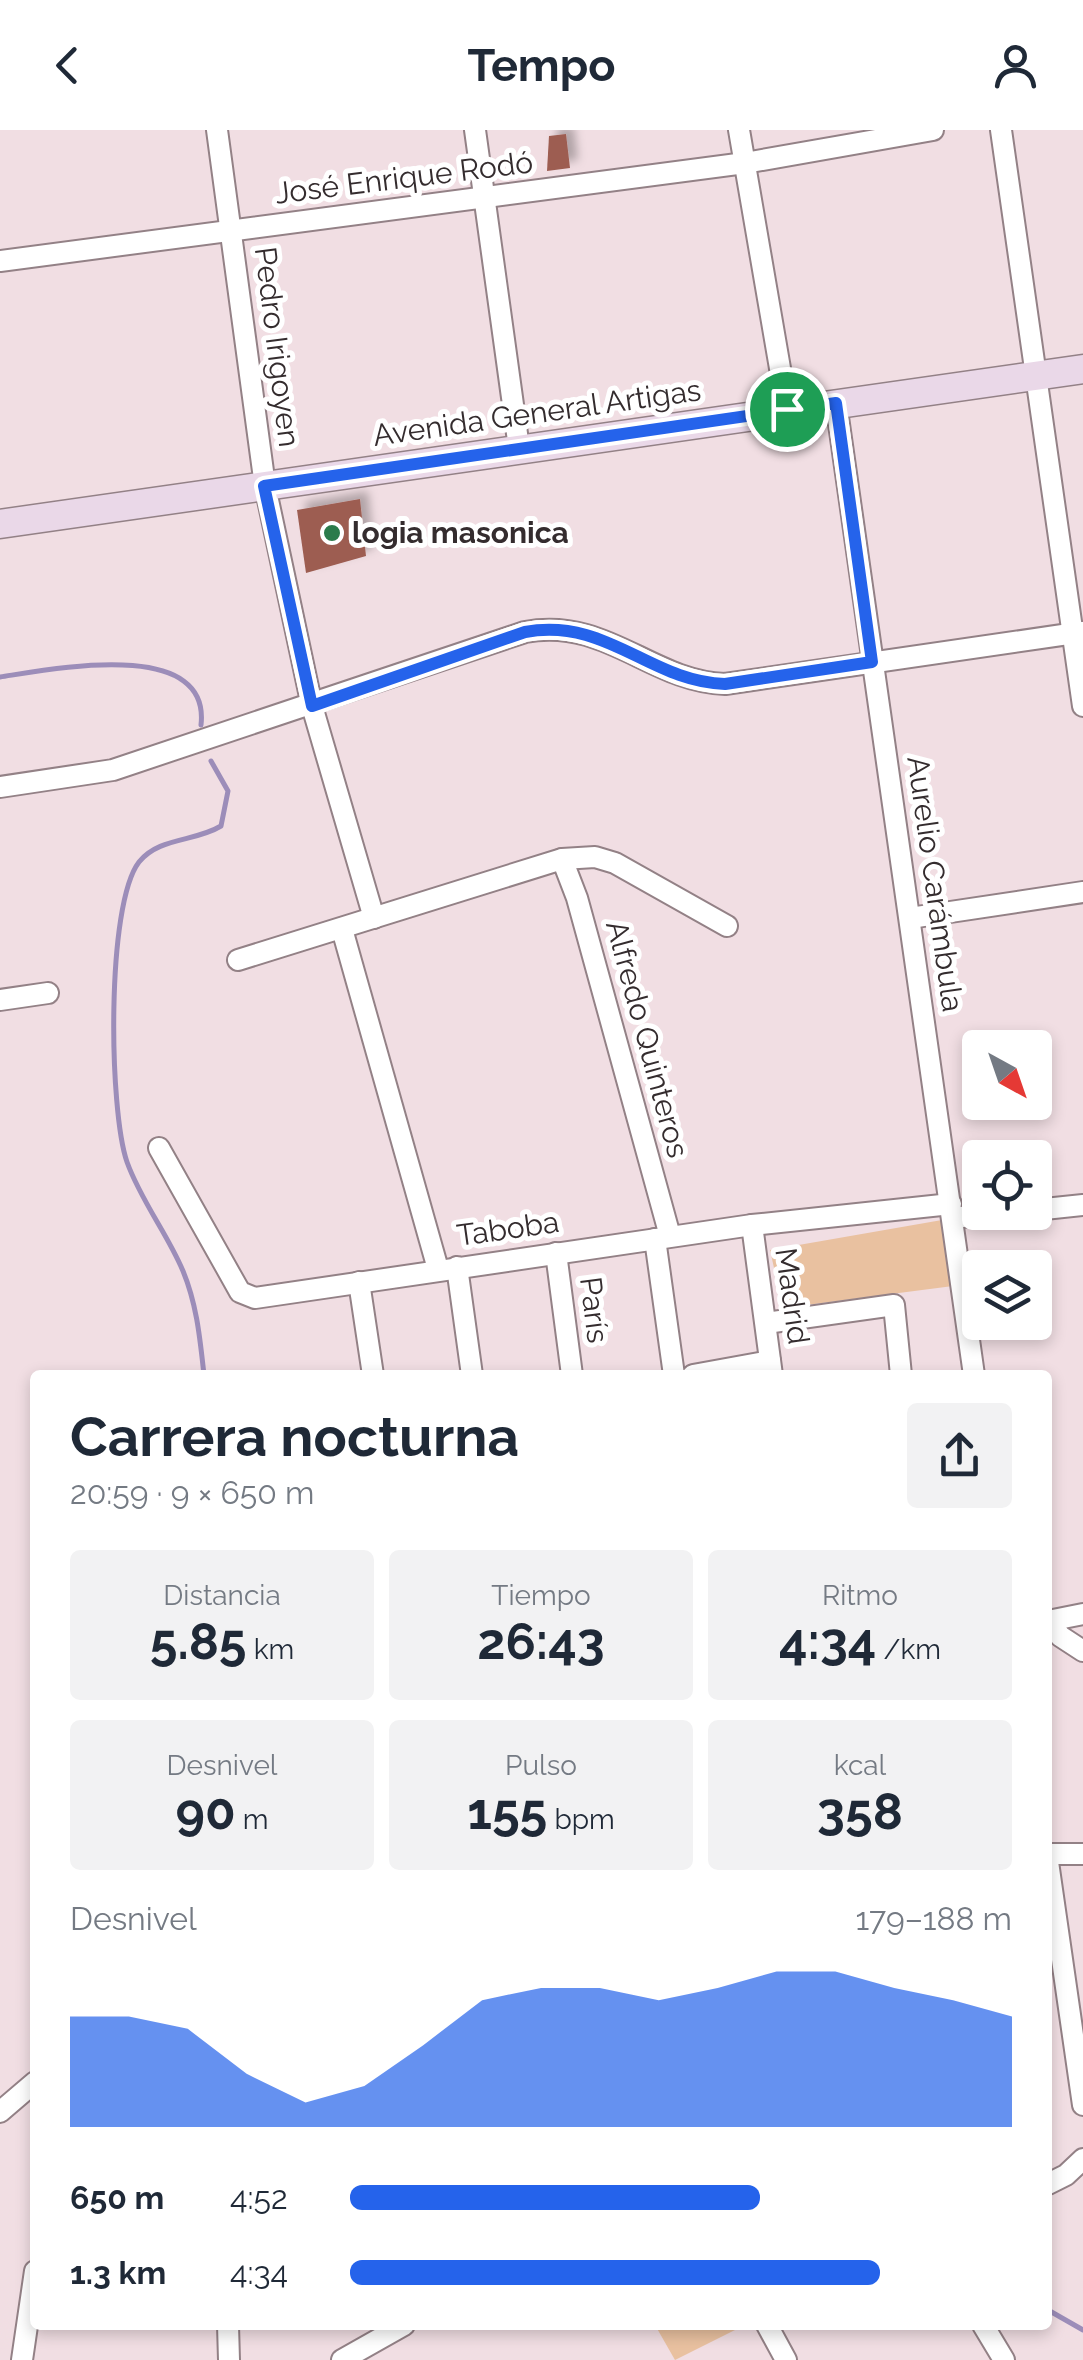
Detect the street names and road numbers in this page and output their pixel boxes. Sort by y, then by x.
street label: José Enrique Rodó [273,144,535,211]
street label: Pedro Irigoyen [248,245,307,449]
street label: Avenida General Artigas [371,372,703,453]
street label: Aurelio Carámbula [900,754,971,1014]
street label: Alfredo Quinteros [599,916,696,1161]
street label: Taboba [455,1204,561,1253]
street label: Madrid [768,1246,817,1346]
street label: París [573,1275,616,1345]

